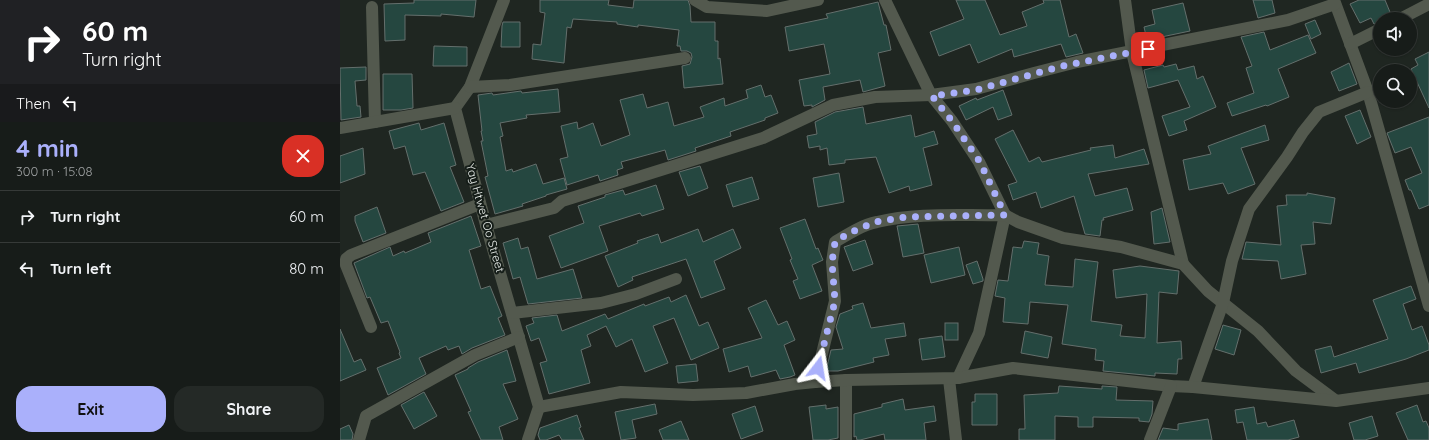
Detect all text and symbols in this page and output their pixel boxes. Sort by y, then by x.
map controls [1373,12,1417,108]
button: sound [1373,12,1417,56]
text: 60 m [82,13,148,48]
icon: right [16,16,68,68]
pin [1131,32,1165,66]
icon: arrive [1137,38,1159,60]
text: Turn right [82,48,162,71]
button: search [1373,64,1417,108]
icon: left [59,92,81,114]
text: Then [16,94,51,113]
text: 4 min [16,133,79,163]
button: close [282,135,324,177]
street label: Yay Htwet Oo Street [463,162,508,274]
text: 300 m · 15:08 [16,163,92,179]
icon: right [16,206,38,228]
text: Turn right [50,207,121,226]
text: 60 m [289,207,324,226]
icon: left [16,258,38,280]
text: Turn left [50,259,112,278]
text: 80 m [289,259,324,278]
position arrow [797,347,839,389]
button: Exit [16,386,166,432]
button: Share [174,386,324,432]

